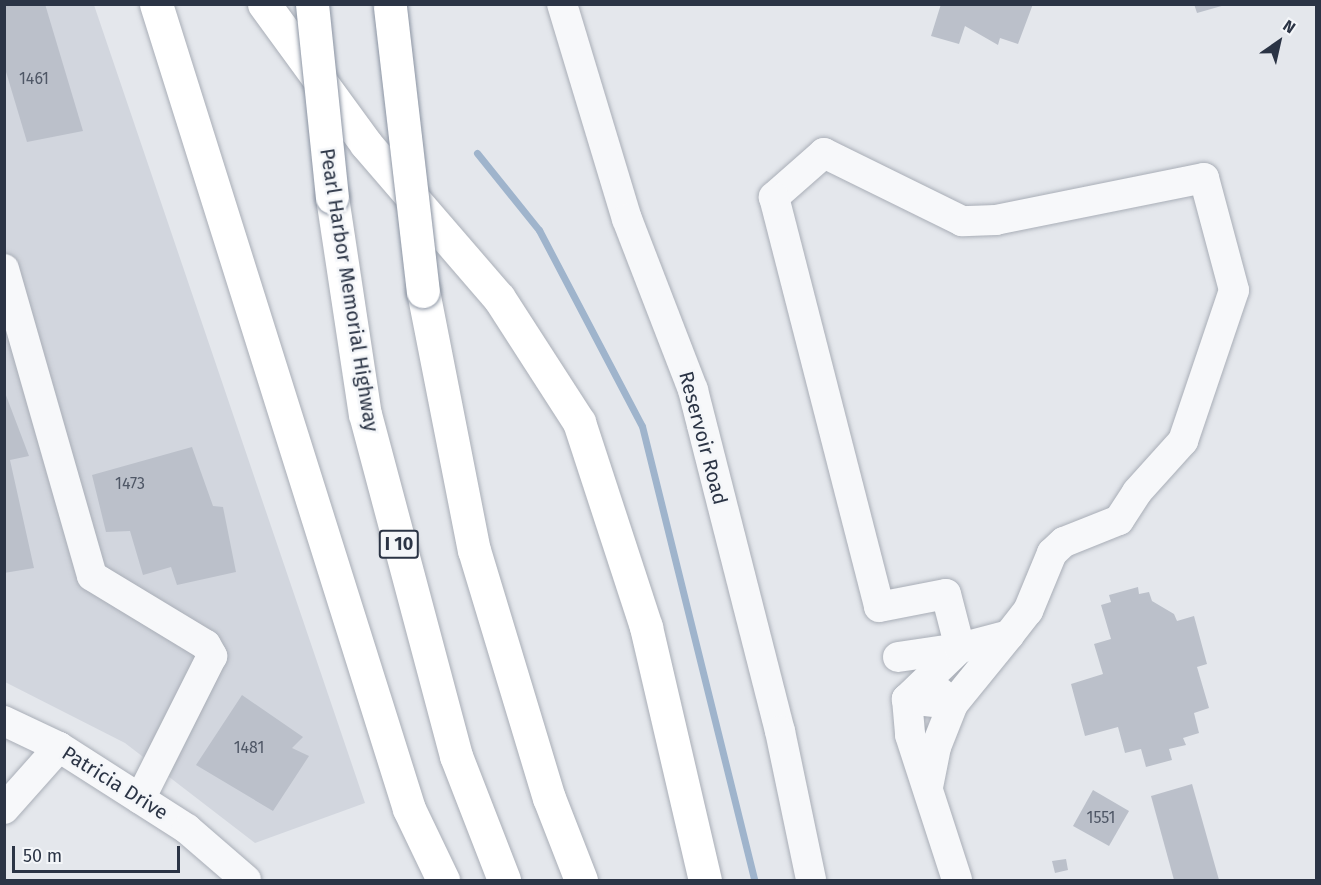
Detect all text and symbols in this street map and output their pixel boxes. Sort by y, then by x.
north arrow [1249,12,1309,72]
text: N [1280,16,1299,38]
house number: 1461 [19,69,49,89]
street label: Pearl Harbor Memorial Highway [315,147,383,433]
street label: Reservoir Road [674,369,732,507]
house number: 1473 [115,474,145,494]
road number: I 10 [378,529,420,559]
house number: 1481 [234,738,264,758]
street label: Patricia Drive [58,741,172,825]
house number: 1551 [1087,808,1115,828]
scale bar [15,834,183,872]
text: 50 m [23,845,62,867]

